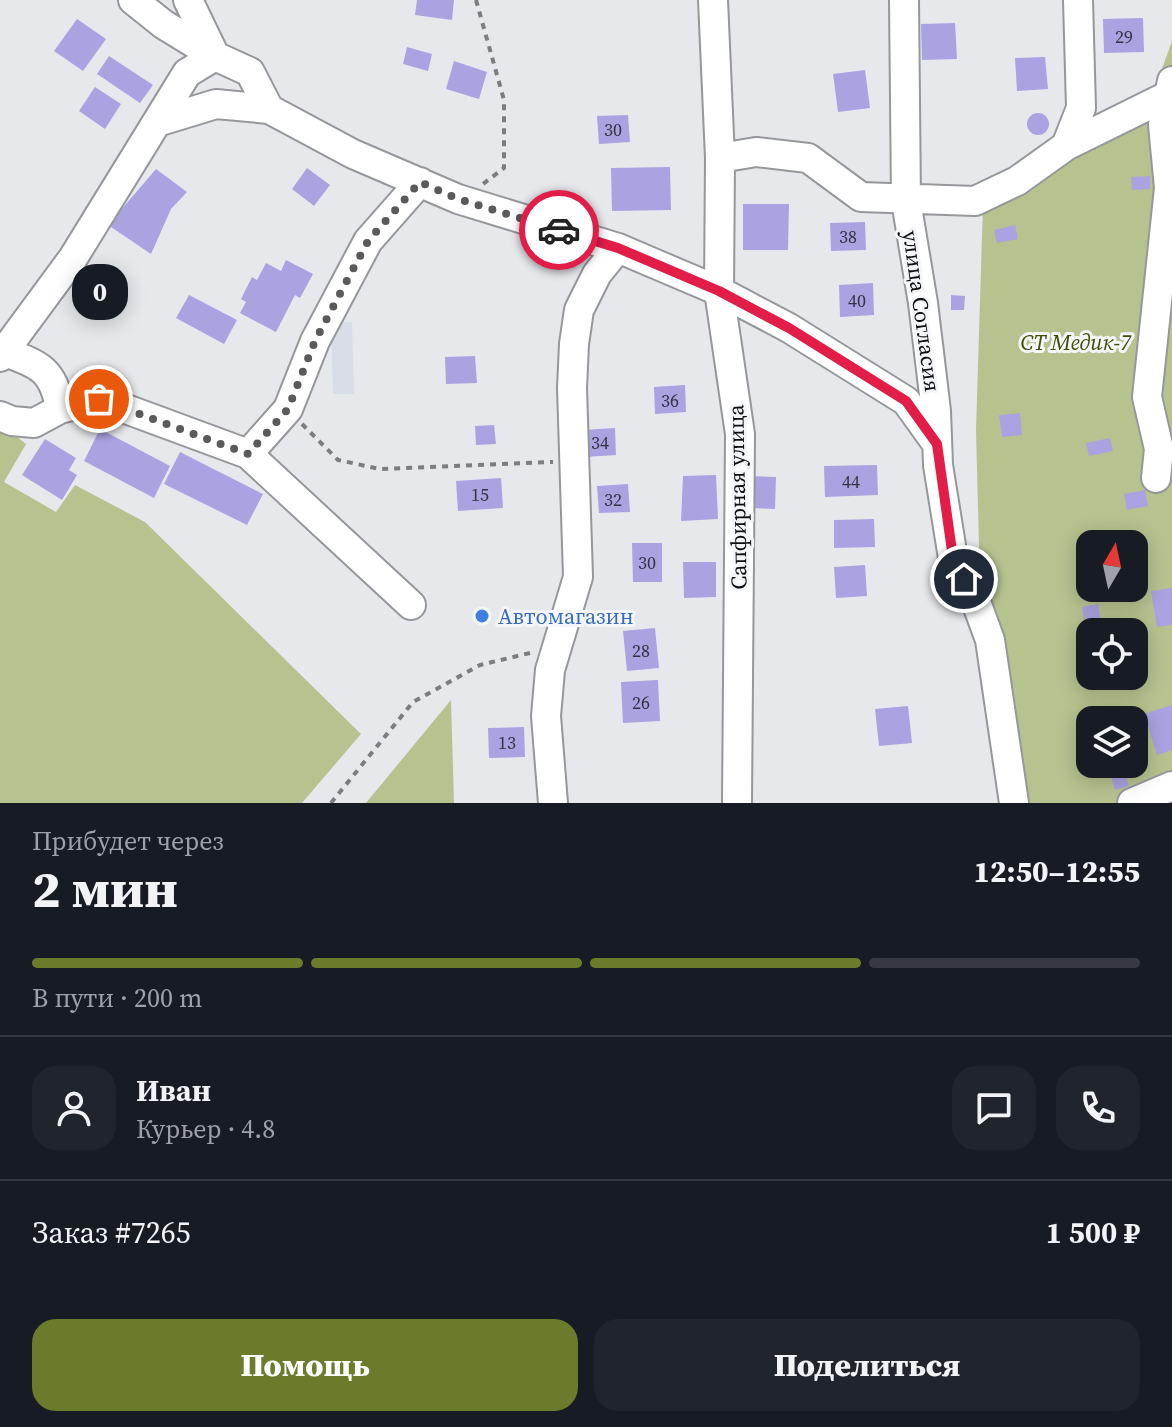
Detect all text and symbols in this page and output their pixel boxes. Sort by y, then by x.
house number: 29 [1115,24,1133,49]
house number: 30 [604,117,622,142]
courier [519,190,599,270]
icon: car [537,208,581,252]
house number: 38 [839,224,857,249]
street label: улица Согласия [896,228,948,394]
callout: 0 [71,263,127,319]
text: 0 [93,274,107,310]
house number: 40 [848,288,866,313]
park label: СТ Медик-7 [1020,327,1132,357]
pin [65,365,133,433]
icon: bag [77,377,121,421]
house number: 36 [661,388,679,413]
street label: Сапфирная улица [720,403,754,590]
house number: 34 [591,430,609,455]
house number: 44 [842,469,860,494]
house number: 15 [471,482,489,507]
house number: 32 [604,487,622,512]
north arrow [1076,530,1148,602]
map controls [1076,530,1148,778]
pin [930,545,998,613]
house number: 30 [638,550,656,575]
icon: home [942,557,986,601]
place label: Автомагазин [498,601,634,631]
marker: Автомагазин [473,607,491,625]
button: locate [1076,618,1148,690]
house number: 28 [632,638,650,663]
house number: 26 [632,690,650,715]
button: layers [1076,706,1148,778]
house number: 13 [498,730,516,755]
text: Прибудет через [32,823,224,859]
text: 12:50–12:55 [973,851,1140,892]
text: 2 мин [32,853,178,924]
text: В пути · 200 m [32,980,202,1016]
button: person [32,1066,116,1150]
button: chat [952,1066,1036,1150]
button: phone [1056,1066,1140,1150]
text: Иван [136,1070,211,1111]
text: Курьер · 4.8 [136,1111,275,1147]
text: Заказ #7265 [32,1212,191,1253]
text: 1 500 ₽ [1046,1212,1140,1253]
button: Помощь [32,1319,578,1411]
button: Поделиться [594,1319,1140,1411]

